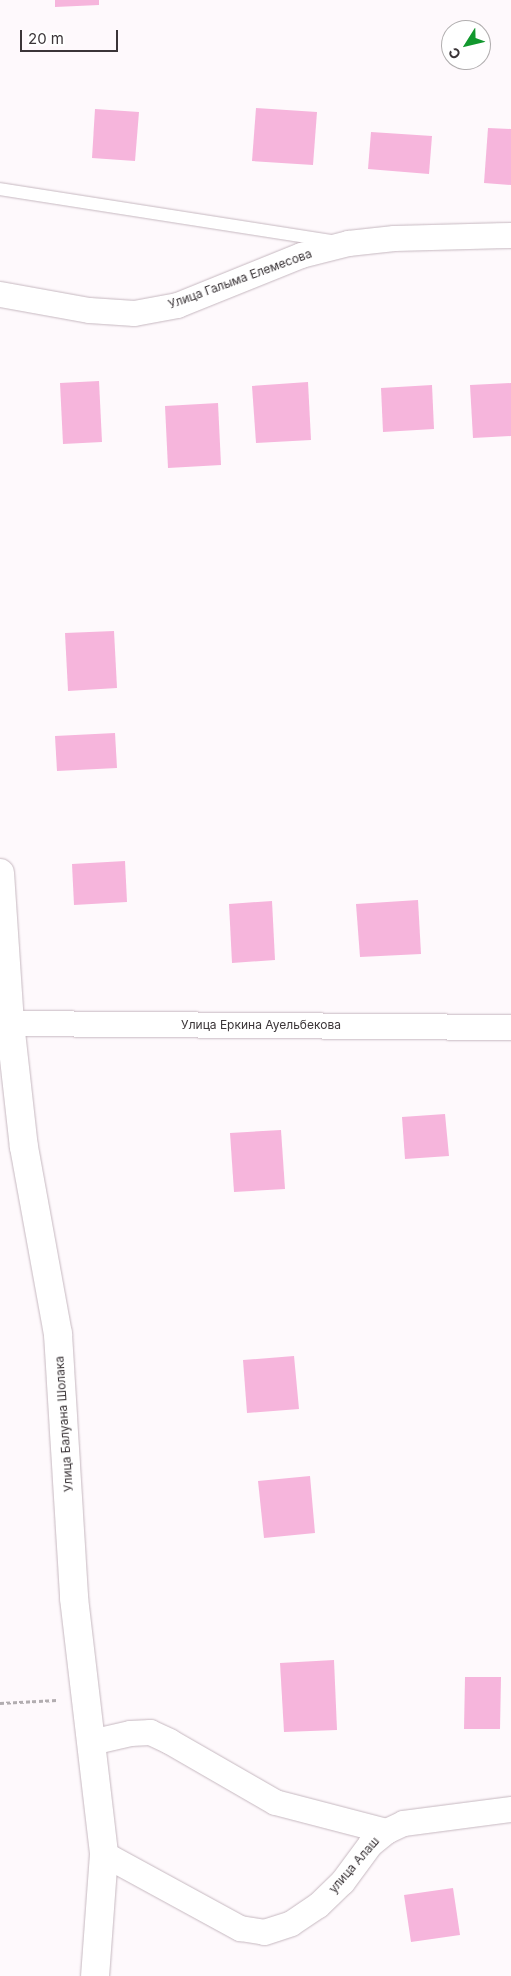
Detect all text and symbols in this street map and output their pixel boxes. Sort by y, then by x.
scale bar [22,20,120,52]
north arrow [441,20,491,70]
text: 20 m [28,29,64,48]
text: С [444,44,464,63]
street label: Улица Галыма Елемесова [166,246,314,312]
street label: Улица Еркина Ауельбекова [181,1018,341,1032]
street label: Улица Балуана Шолака [52,1356,76,1492]
street label: улица Алаш [326,1834,382,1896]

